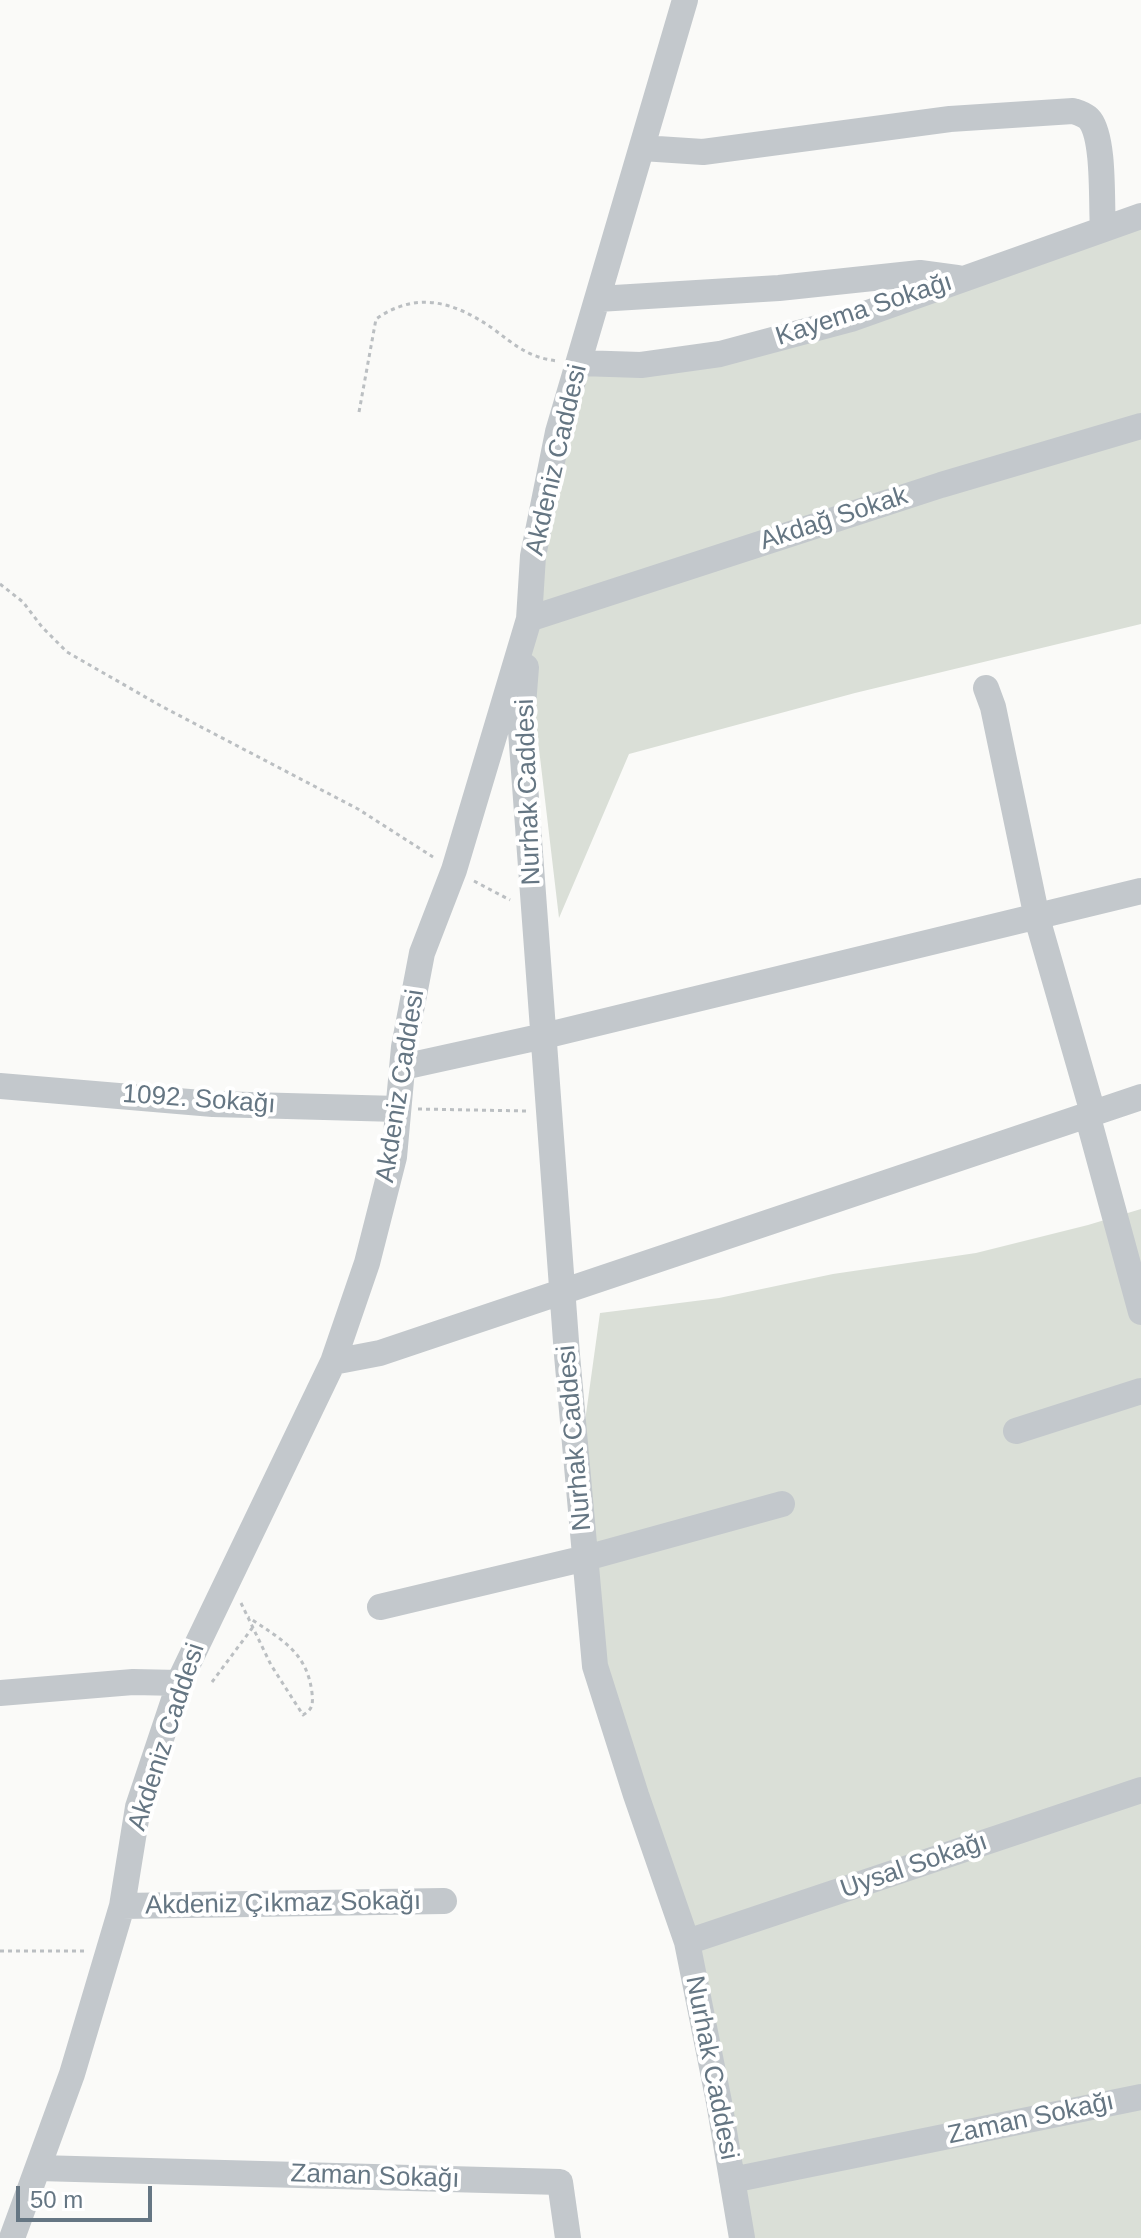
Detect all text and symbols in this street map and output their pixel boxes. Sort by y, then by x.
street label: Kayema Sokağı [772,267,956,353]
street label: Akdeniz Caddesi [520,361,594,559]
street label: Akdağ Sokak [756,480,912,558]
street label: Nurhak Caddesi [510,698,548,886]
street label: Akdeniz Caddesi [370,987,432,1185]
street label: 1092. Sokağı [121,1079,277,1121]
street label: Nurhak Caddesi [551,1344,599,1532]
street label: Akdeniz Caddesi [122,1639,212,1835]
street label: Uysal Sokağı [837,1826,991,1906]
street label: Akdeniz Çıkmaz Sokağı [145,1886,421,1922]
street label: Nurhak Caddesi [678,1974,744,2162]
street label: Zaman Sokağı [945,2086,1117,2152]
street label: Zaman Sokağı [290,2158,460,2196]
scale bar [20,2170,156,2220]
text: 50 m [30,2186,83,2213]

